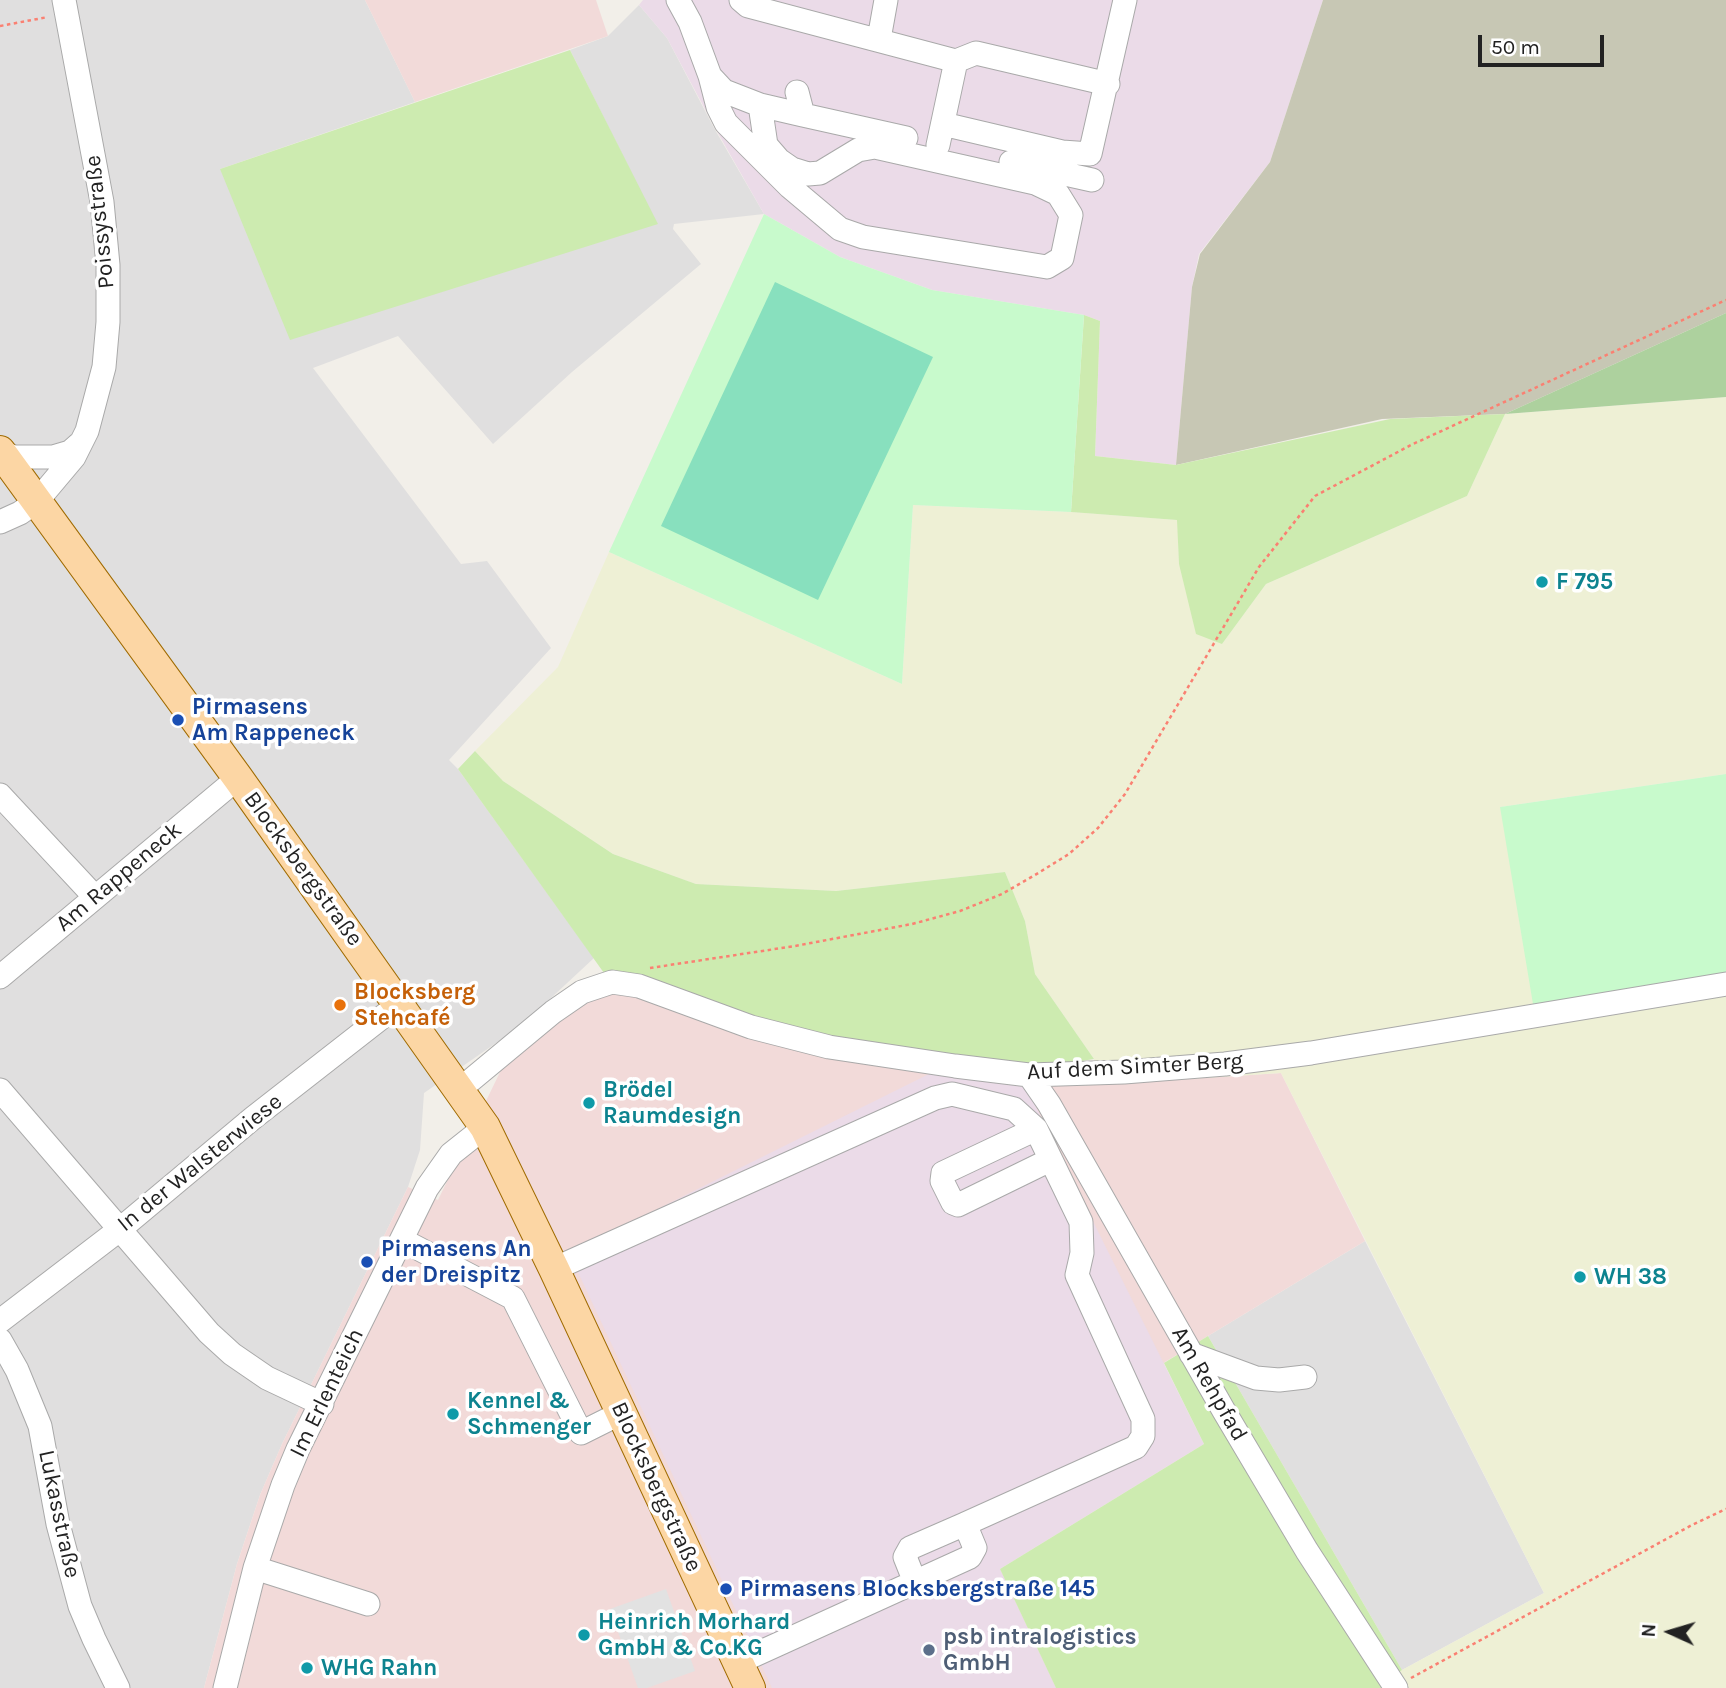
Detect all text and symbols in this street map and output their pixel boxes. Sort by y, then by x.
scale bar [1481,21,1607,65]
text: 50 m [1491,35,1540,59]
street label: Poissystraße [79,154,121,290]
place label: F 795 [1556,568,1613,596]
marker: F 795 [1534,574,1550,590]
place label: Pirmasens Am Rappeneck [192,693,355,747]
marker: Pirmasens Am Rappeneck [170,712,186,728]
street label: Blocksbergstraße [238,786,368,952]
street label: Am Rappeneck [50,816,188,938]
place label: Blocksberg Stehcafé [354,978,475,1032]
marker: Blocksberg Stehcafé [332,997,348,1013]
street label: Auf dem Simter Berg [1026,1048,1244,1086]
place label: Brödel Raumdesign [603,1076,741,1130]
street label: In der Walsterwiese [112,1088,288,1238]
marker: Brödel Raumdesign [581,1095,597,1111]
place label: Pirmasens An der Dreispitz [381,1235,532,1289]
marker: Pirmasens An der Dreispitz [359,1254,375,1270]
place label: WH 38 [1594,1263,1667,1291]
marker: WH 38 [1572,1269,1588,1285]
street label: Am Rehpfad [1165,1322,1253,1446]
street label: Im Erlenteich [284,1324,370,1462]
place label: Kennel & Schmenger [467,1387,591,1441]
street label: Blocksbergstraße [605,1398,707,1576]
marker: Kennel & Schmenger [445,1406,461,1422]
street label: Lukasstraße [32,1448,86,1580]
place label: Pirmasens Blocksbergstraße 145 [740,1575,1095,1603]
marker: Pirmasens Blocksbergstraße 145 [718,1581,734,1597]
north arrow [1635,1597,1705,1667]
place label: Heinrich Morhard GmbH & Co.KG [598,1608,790,1662]
place label: psb intralogistics GmbH [943,1623,1137,1677]
text: N [1638,1623,1660,1638]
marker: Heinrich Morhard GmbH & Co.KG [576,1627,592,1643]
marker: psb intralogistics GmbH [921,1642,937,1658]
place label: WHG Rahn [321,1654,437,1682]
marker: WHG Rahn [299,1660,315,1676]

